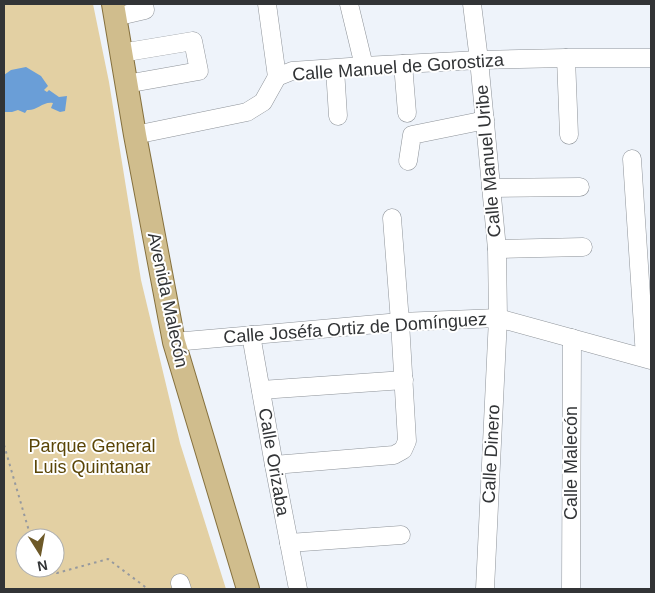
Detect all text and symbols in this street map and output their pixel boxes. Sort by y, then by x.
street label: Calle Manuel de Gorostiza [292,50,505,84]
street label: Calle Manuel Uribe [471,84,505,238]
street label: Avenida Malecón [144,231,192,369]
street label: Calle Joséfa Ortiz de Domínguez [223,309,487,347]
street label: Calle Dinero [478,404,504,504]
street label: Calle Malecón [561,406,581,520]
street label: Calle Orizaba [255,407,293,518]
park label: Parque General Luis Quintanar [28,436,156,477]
north arrow [15,528,65,578]
text: N [36,557,49,575]

